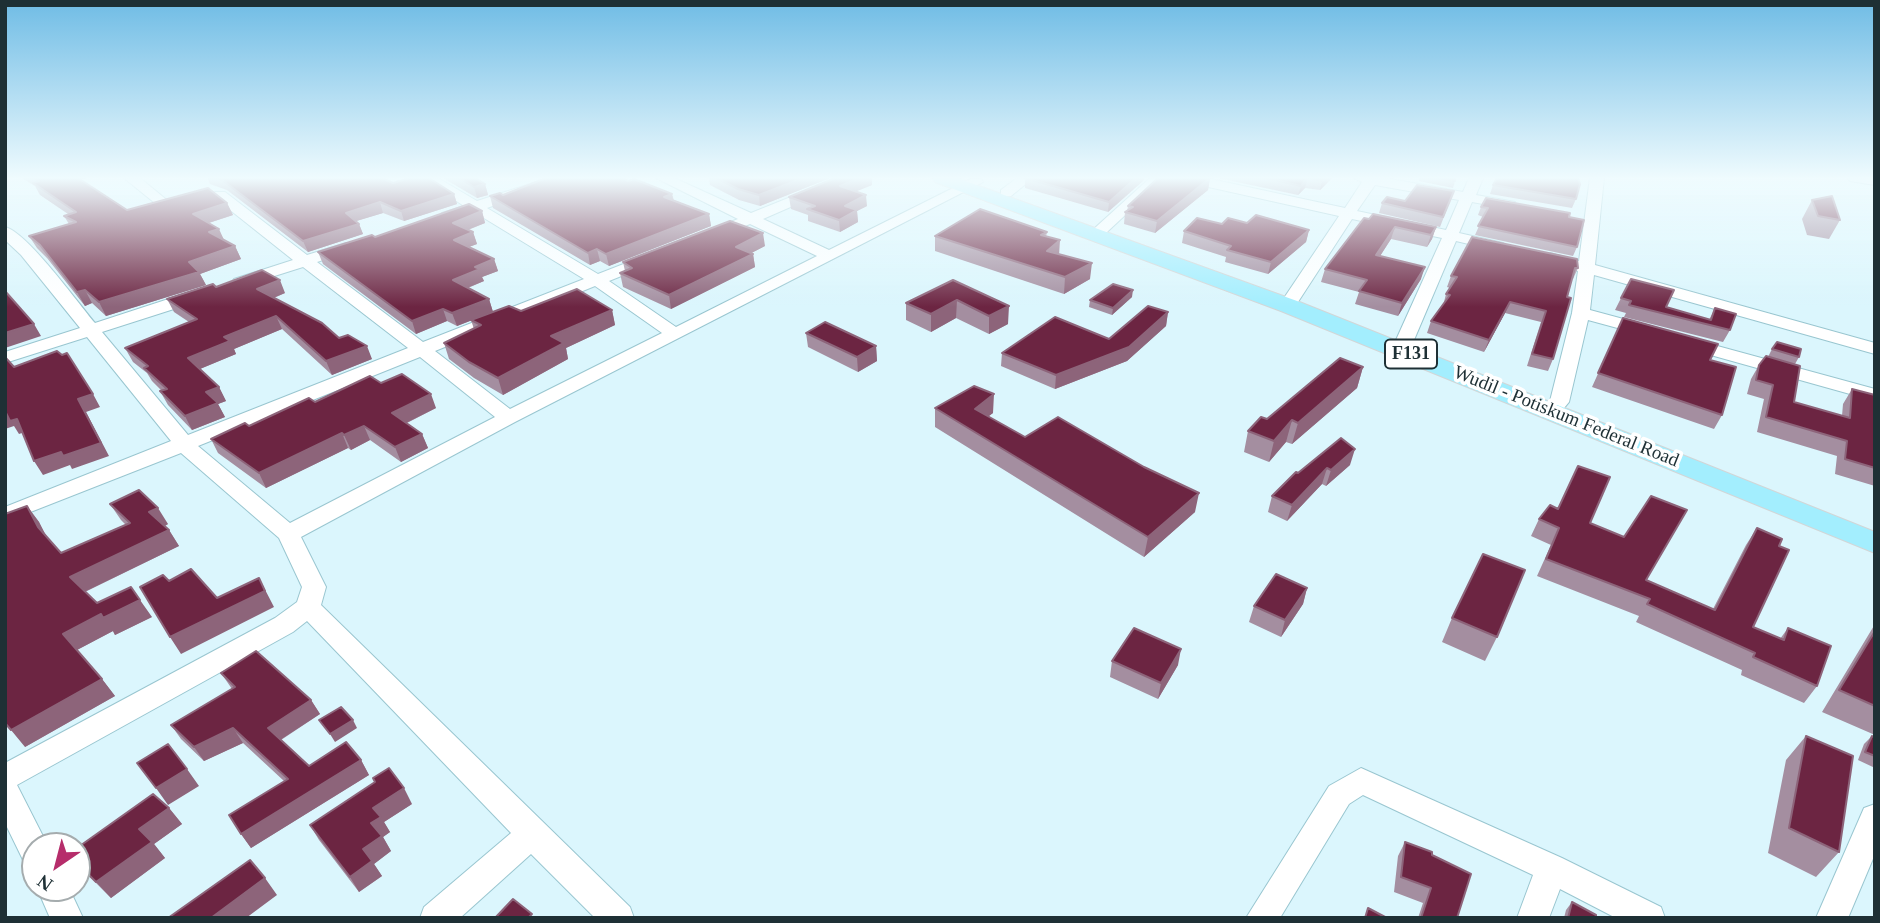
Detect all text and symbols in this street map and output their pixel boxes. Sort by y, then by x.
road number: F131 [1385,340,1437,368]
street label: Wudil - Potiskum Federal Road [1450,361,1682,473]
north arrow [21,832,91,902]
text: N [33,870,56,896]

